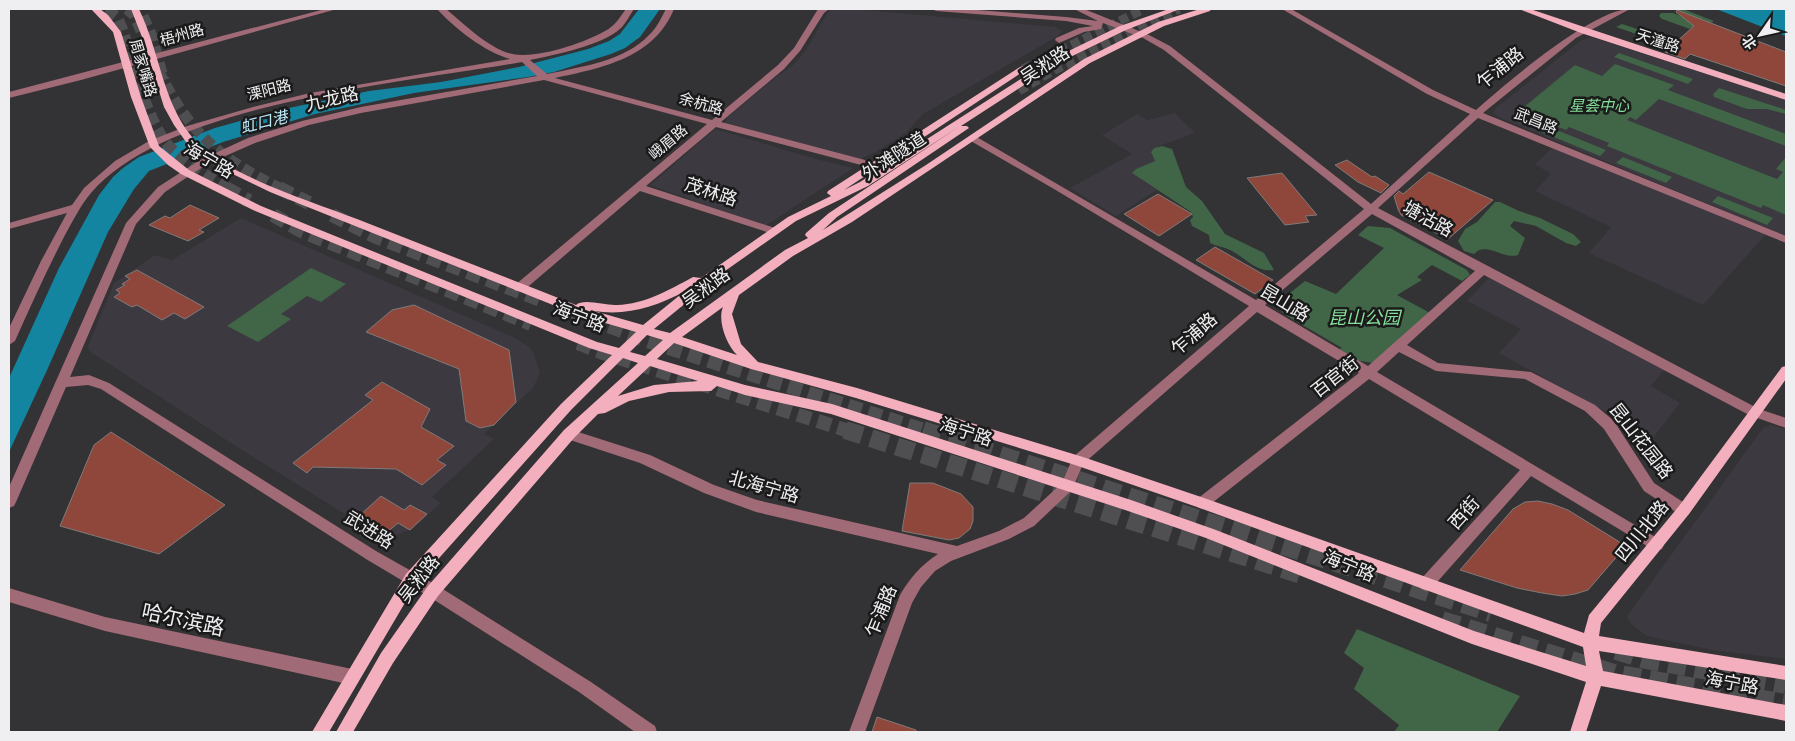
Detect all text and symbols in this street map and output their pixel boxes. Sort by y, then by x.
north arrow [1735,10,1785,60]
street label: 梧州路 [158,20,206,50]
street label: 天潼路 [1634,25,1682,57]
text: 北 [1739,31,1761,53]
street label: 周家嘴路 [126,37,160,99]
street label: 吴淞路 [1016,41,1074,89]
street label: 乍浦路 [1472,42,1528,94]
street label: 溧阳路 [245,76,293,104]
street label: 九龙路 [303,82,361,116]
street label: 余杭路 [677,89,725,119]
park label: 星荟中心 [1569,97,1630,115]
street label: 武昌路 [1512,104,1560,138]
water label: 虹口港 [238,106,292,137]
street label: 峨眉路 [645,121,691,163]
street label: 外滩隧道 [858,127,930,185]
street label: 海宁路 [180,137,238,183]
street label: 茂林路 [682,173,740,211]
street label: 塘沽路 [1399,196,1457,242]
street label: 吴淞路 [678,263,734,313]
street label: 昆山路 [1256,280,1314,326]
street label: 海宁路 [550,297,608,337]
park label: 昆山公园 [1328,307,1403,329]
street label: 乍浦路 [1166,308,1222,360]
street label: 百官街 [1307,352,1363,402]
street label: 昆山花园路 [1605,399,1677,483]
street label: 海宁路 [937,413,995,451]
street label: 北海宁路 [726,467,802,507]
street label: 西街 [1444,492,1484,534]
street label: 四川北路 [1611,496,1673,566]
street label: 武进路 [340,506,398,554]
street label: 海宁路 [1320,546,1378,586]
street label: 吴淞路 [394,551,444,607]
street label: 乍浦路 [861,582,901,640]
street label: 哈尔滨路 [139,599,227,641]
street label: 海宁路 [1703,667,1761,699]

